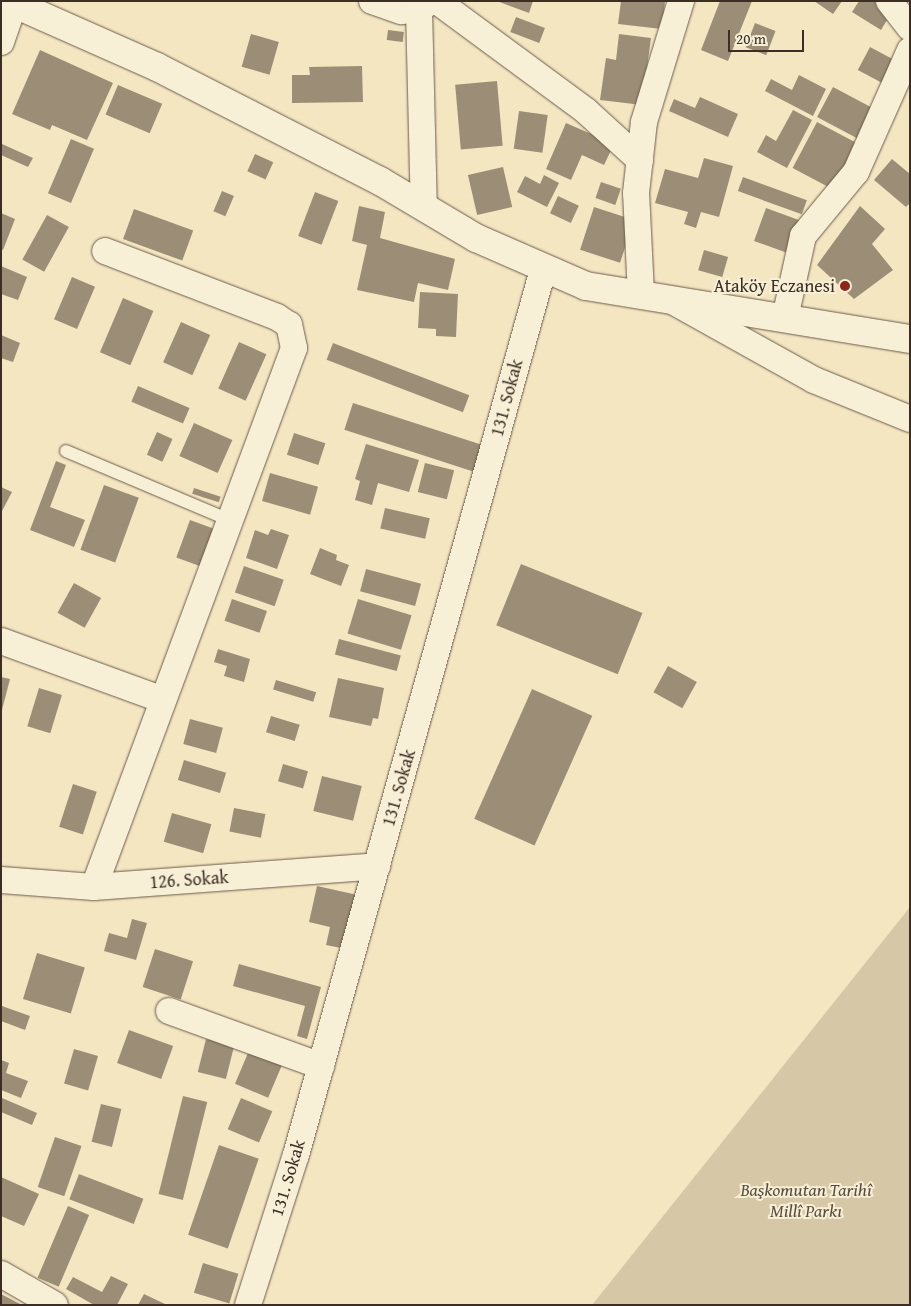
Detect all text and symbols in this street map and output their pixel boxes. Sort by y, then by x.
scale bar [731,20,807,52]
text: 20 m [736,28,766,49]
place label: Ataköy Eczanesi [714,275,835,297]
marker: Ataköy Eczanesi [839,280,851,292]
street label: 131. Sokak [486,357,528,439]
street label: 131. Sokak [378,747,420,829]
street label: 126. Sokak [149,866,229,894]
street label: 131. Sokak [266,1137,310,1219]
park label: Başkomutan Tarihî Millî Parkı [740,1180,872,1222]

